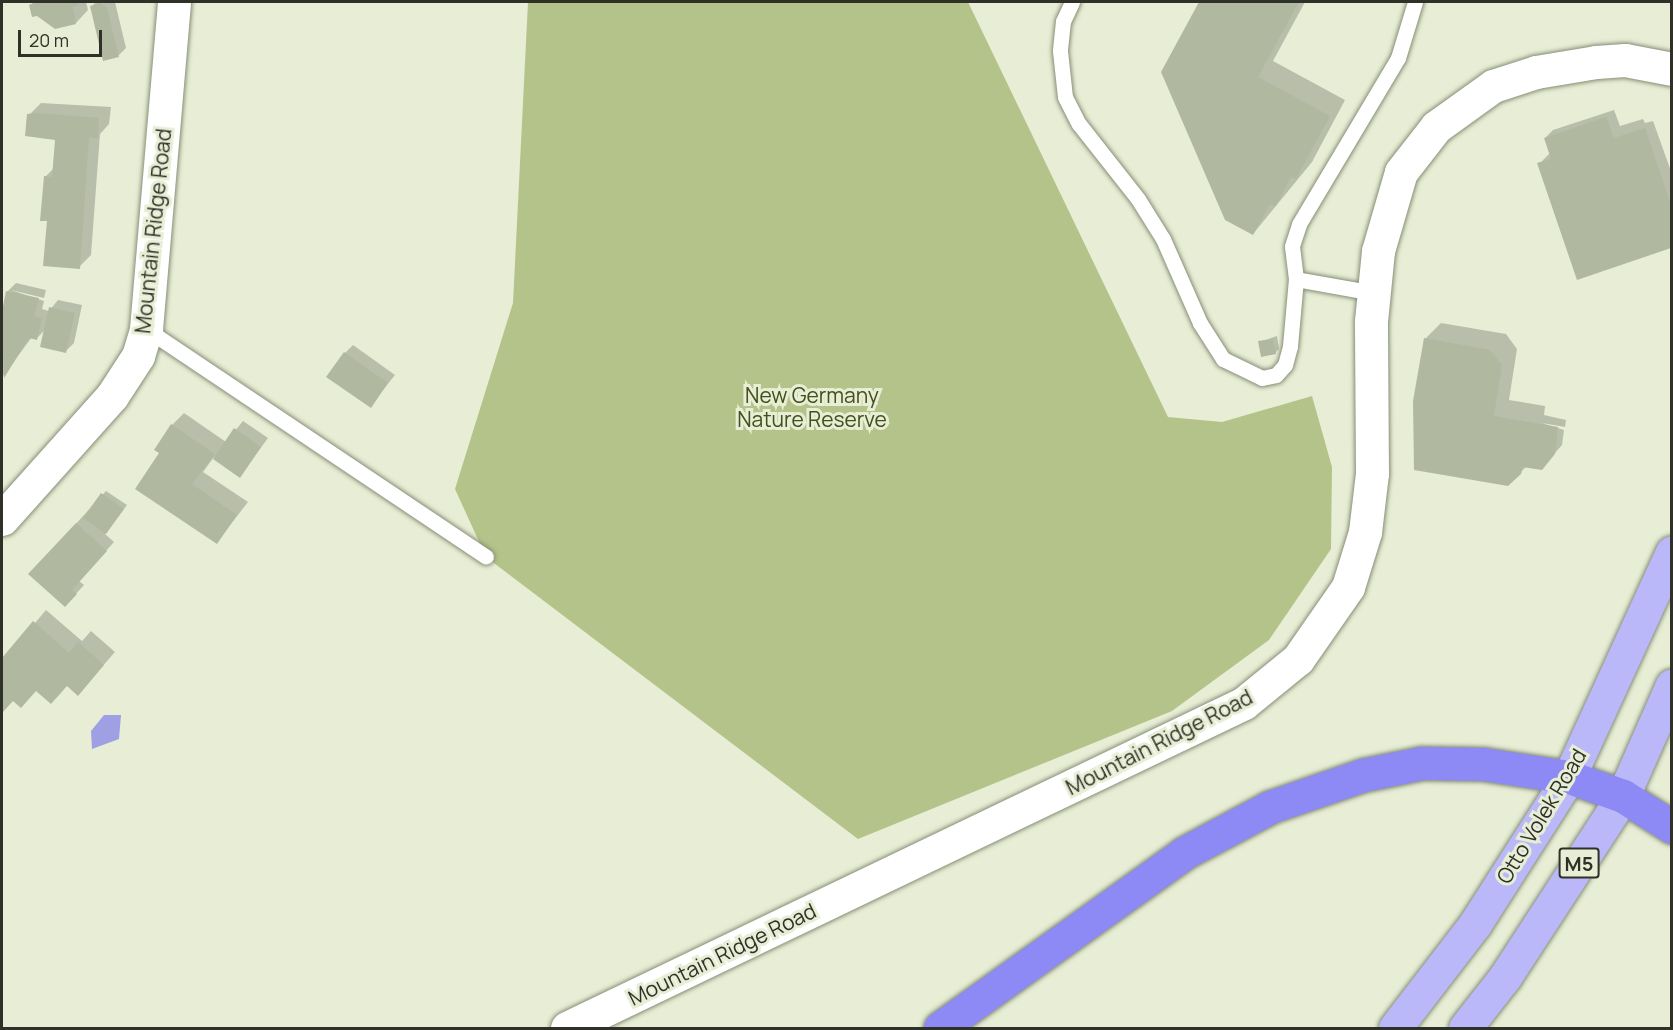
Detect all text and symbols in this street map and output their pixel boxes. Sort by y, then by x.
scale bar [21,18,105,56]
text: 20 m [29,28,69,52]
street label: Mountain Ridge Road [130,127,176,335]
park label: New Germany Nature Reserve [737,382,887,432]
street label: Mountain Ridge Road [1062,684,1256,800]
street label: Otto Volek Road [1491,744,1591,888]
road number: M5 [1558,846,1600,880]
street label: Mountain Ridge Road [624,898,820,1010]

